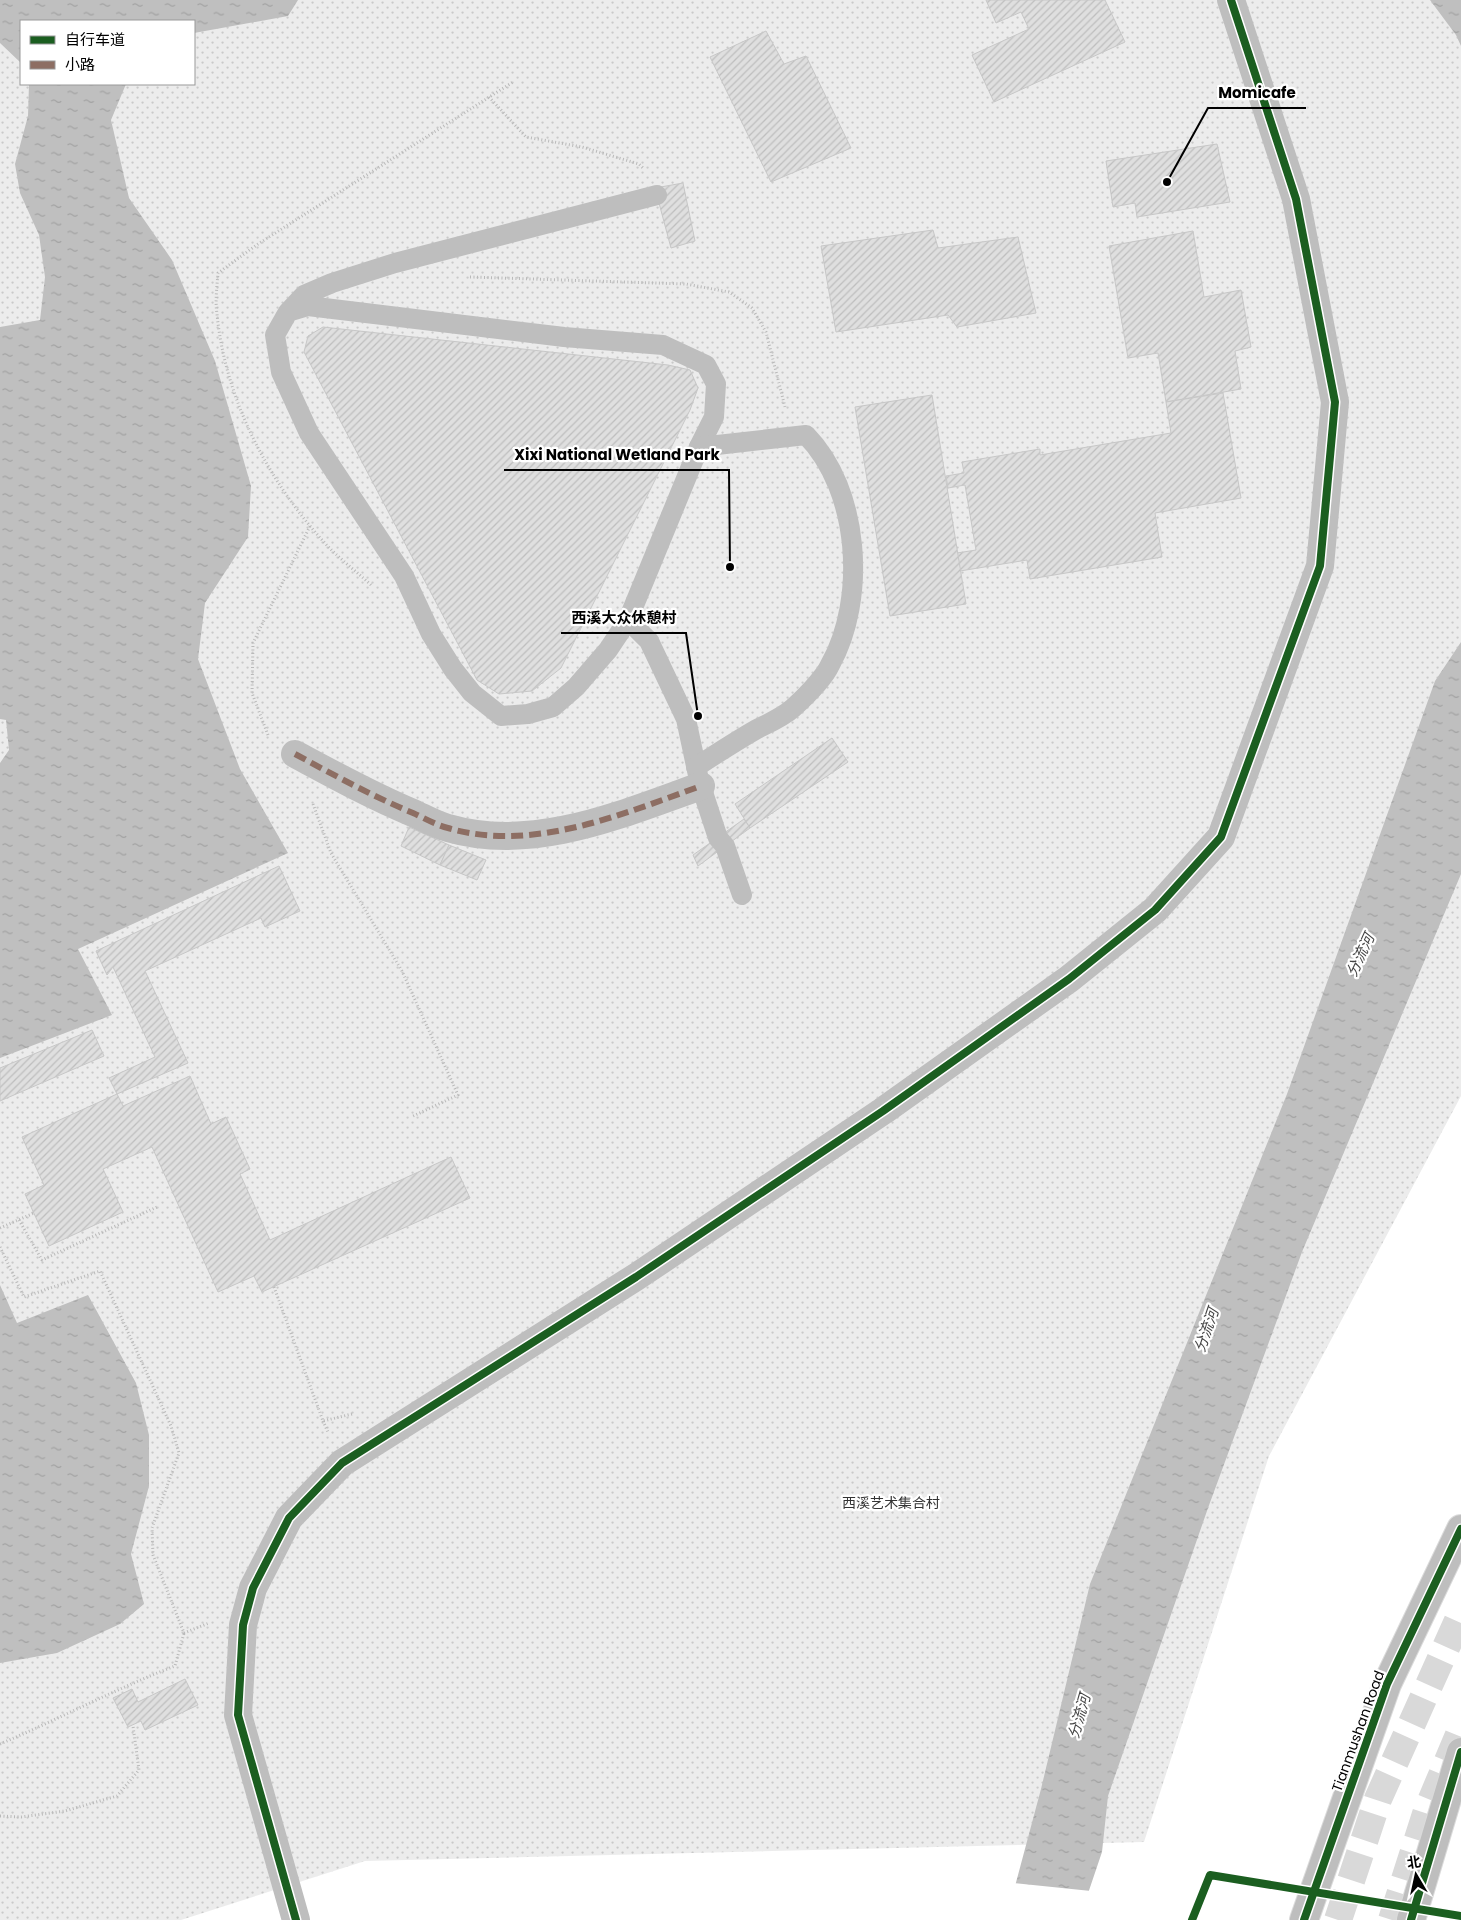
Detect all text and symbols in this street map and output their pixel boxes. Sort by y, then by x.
legend [20,20,195,85]
text: 自行车道 [65,29,125,50]
text: 小路 [65,54,95,75]
callout: Momicafe [1208,78,1306,108]
text: Momicafe [1218,82,1296,103]
callout: Xixi National Wetland Park [504,440,729,470]
text: Xixi National Wetland Park [514,444,720,465]
callout: 西溪大众休憩村 [561,603,686,633]
text: 西溪大众休憩村 [571,607,677,628]
water label: 分流河 [1341,927,1380,980]
water label: 分流河 [1189,1302,1224,1355]
park label: 西溪艺术集合村 [842,1493,940,1513]
street label: Tianmushan Road [1327,1668,1389,1794]
water label: 分流河 [1063,1689,1096,1741]
north arrow [1391,1850,1441,1900]
text: 北 [1405,1851,1422,1873]

